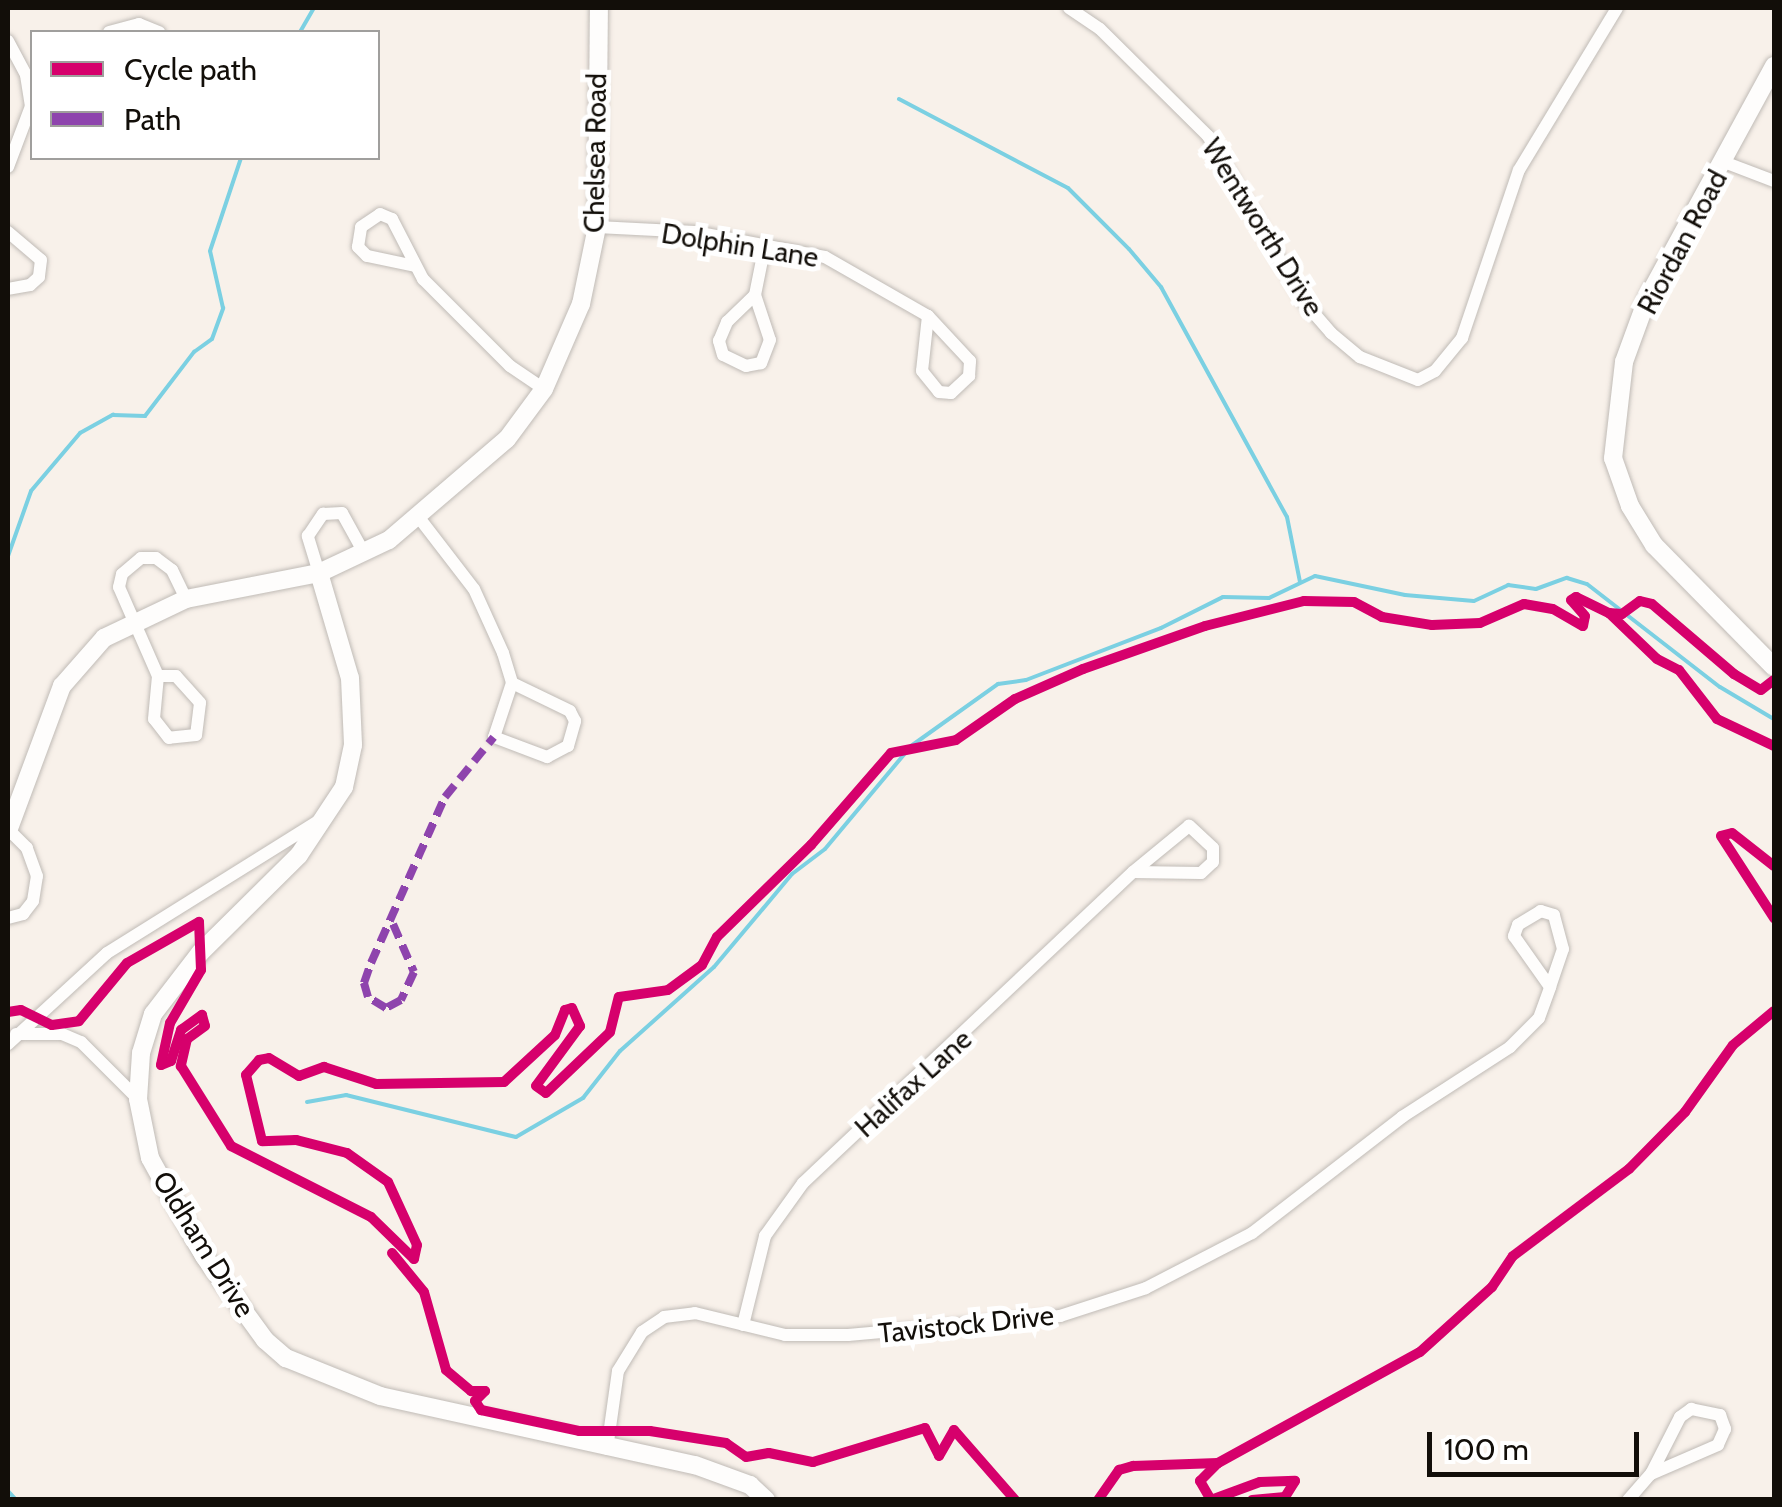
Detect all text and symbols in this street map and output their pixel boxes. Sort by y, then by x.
legend [30,30,380,160]
text: Cycle path [124,51,257,88]
street label: Chelsea Road [577,73,613,233]
text: Path [124,101,181,138]
street label: Wentworth Drive [1195,132,1331,322]
street label: Riordan Road [1630,164,1734,320]
street label: Dolphin Lane [659,216,821,274]
street label: Halifax Lane [848,1022,978,1144]
street label: Oldham Drive [146,1165,262,1323]
street label: Tavistock Drive [876,1298,1056,1350]
scale bar [1432,1412,1644,1474]
text: 100 m [1444,1431,1529,1468]

